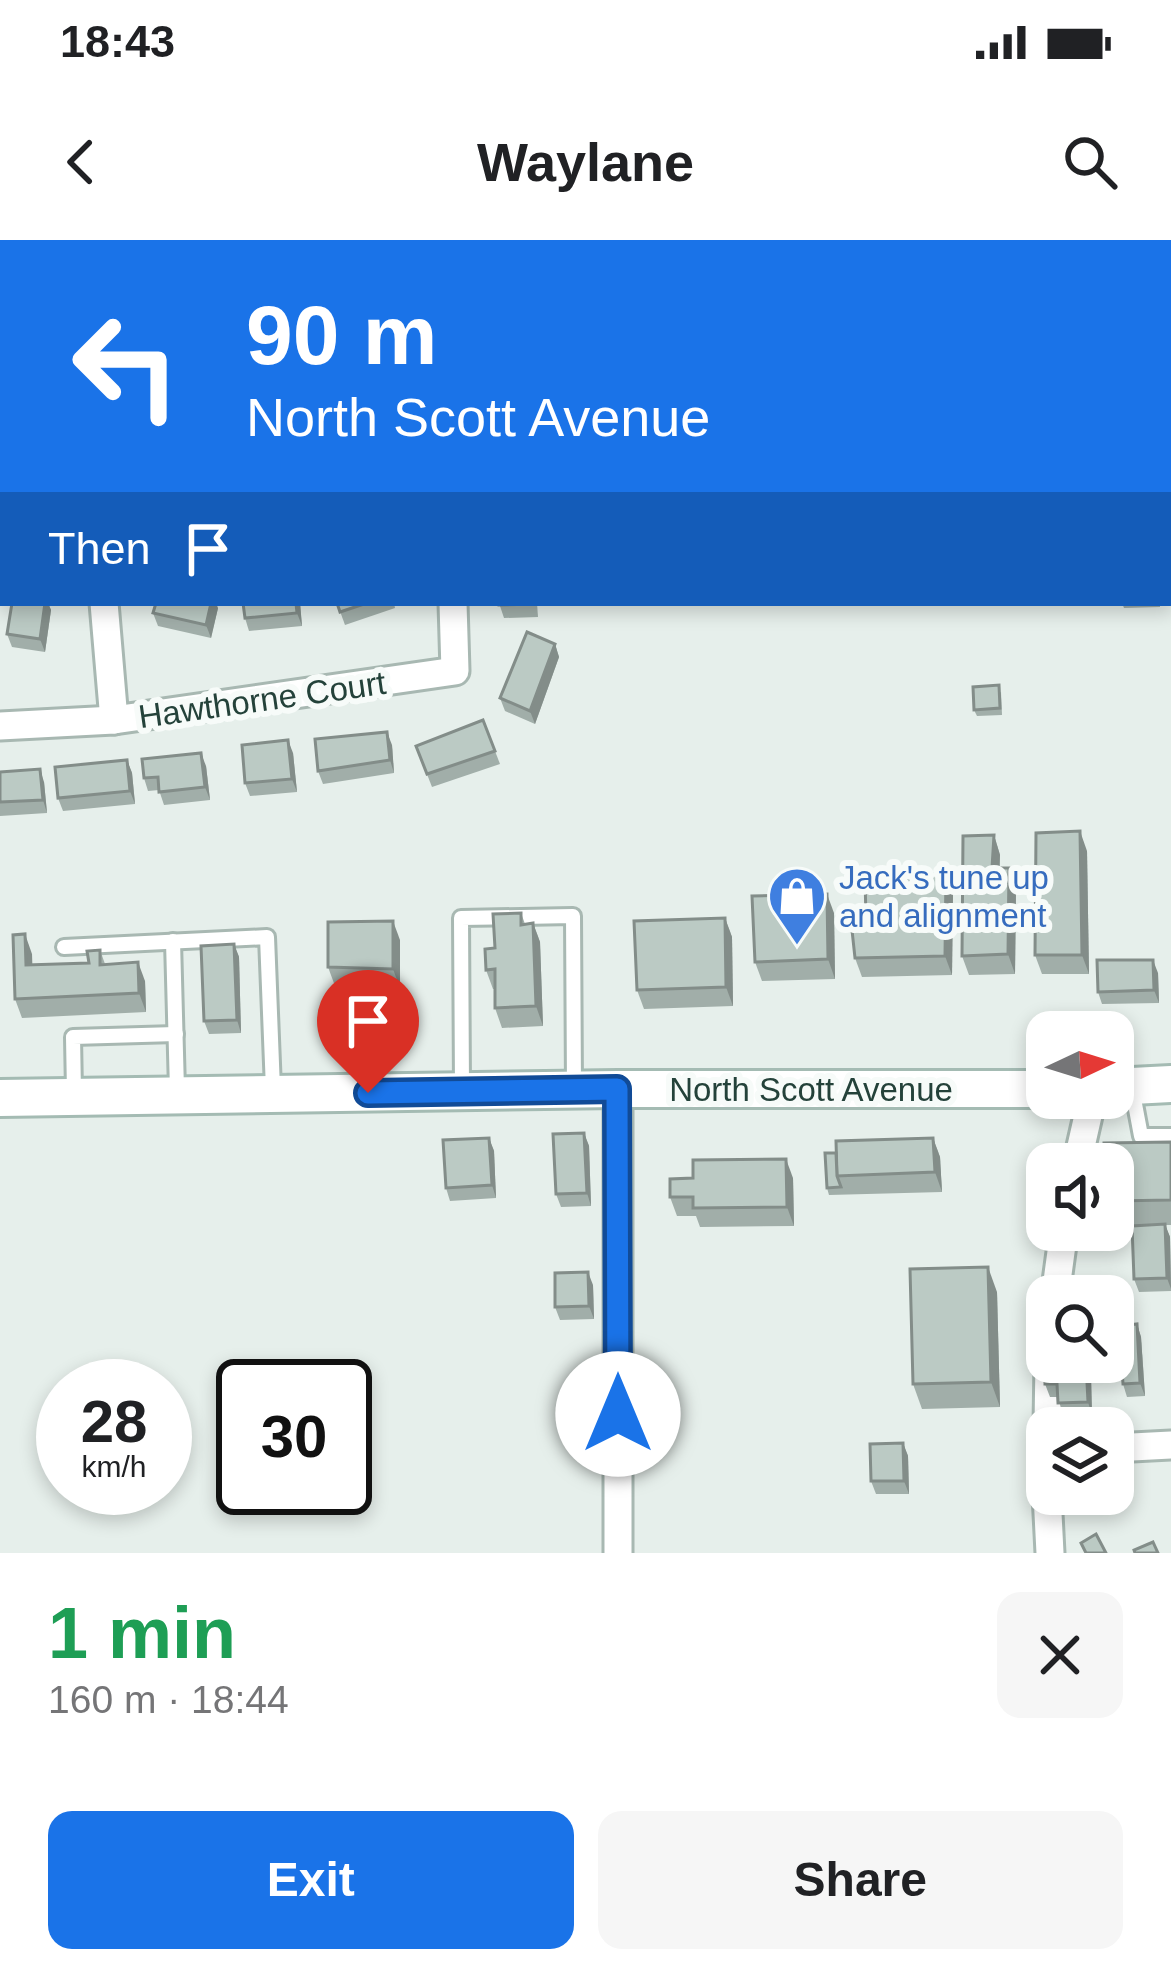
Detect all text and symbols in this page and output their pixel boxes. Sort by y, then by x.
text: 18:43 [60,16,175,67]
icon: back [48,129,114,195]
icon: search [1057,129,1123,195]
text: Waylane [477,132,694,192]
icon: left [48,288,204,444]
text: 90 m [246,288,437,382]
text: North Scott Avenue [246,387,710,447]
icon: arrive [175,516,241,582]
text: Then [48,523,151,574]
street label: Hawthorne Court [136,664,388,735]
place label: Jack's tune up and alignment [839,859,1049,934]
shop icon: Jack's tune up and alignment [766,865,828,947]
pin [317,970,419,1093]
icon: arrive [335,988,401,1054]
north arrow [1026,1011,1134,1119]
map controls [1026,1011,1134,1515]
street label: North Scott Avenue [669,1071,953,1108]
button: sound [1026,1143,1134,1251]
button: search [1026,1275,1134,1383]
position arrow [555,1351,681,1477]
speed limit sign: 30 [216,1359,372,1515]
text: 28 [81,1388,147,1455]
button: layers [1026,1407,1134,1515]
text: km/h [81,1450,147,1483]
button: close [997,1592,1123,1718]
text: 1 min [48,1593,236,1673]
text: 160 m · 18:44 [48,1678,289,1721]
button: Exit [48,1811,574,1949]
button: Share [598,1811,1123,1949]

